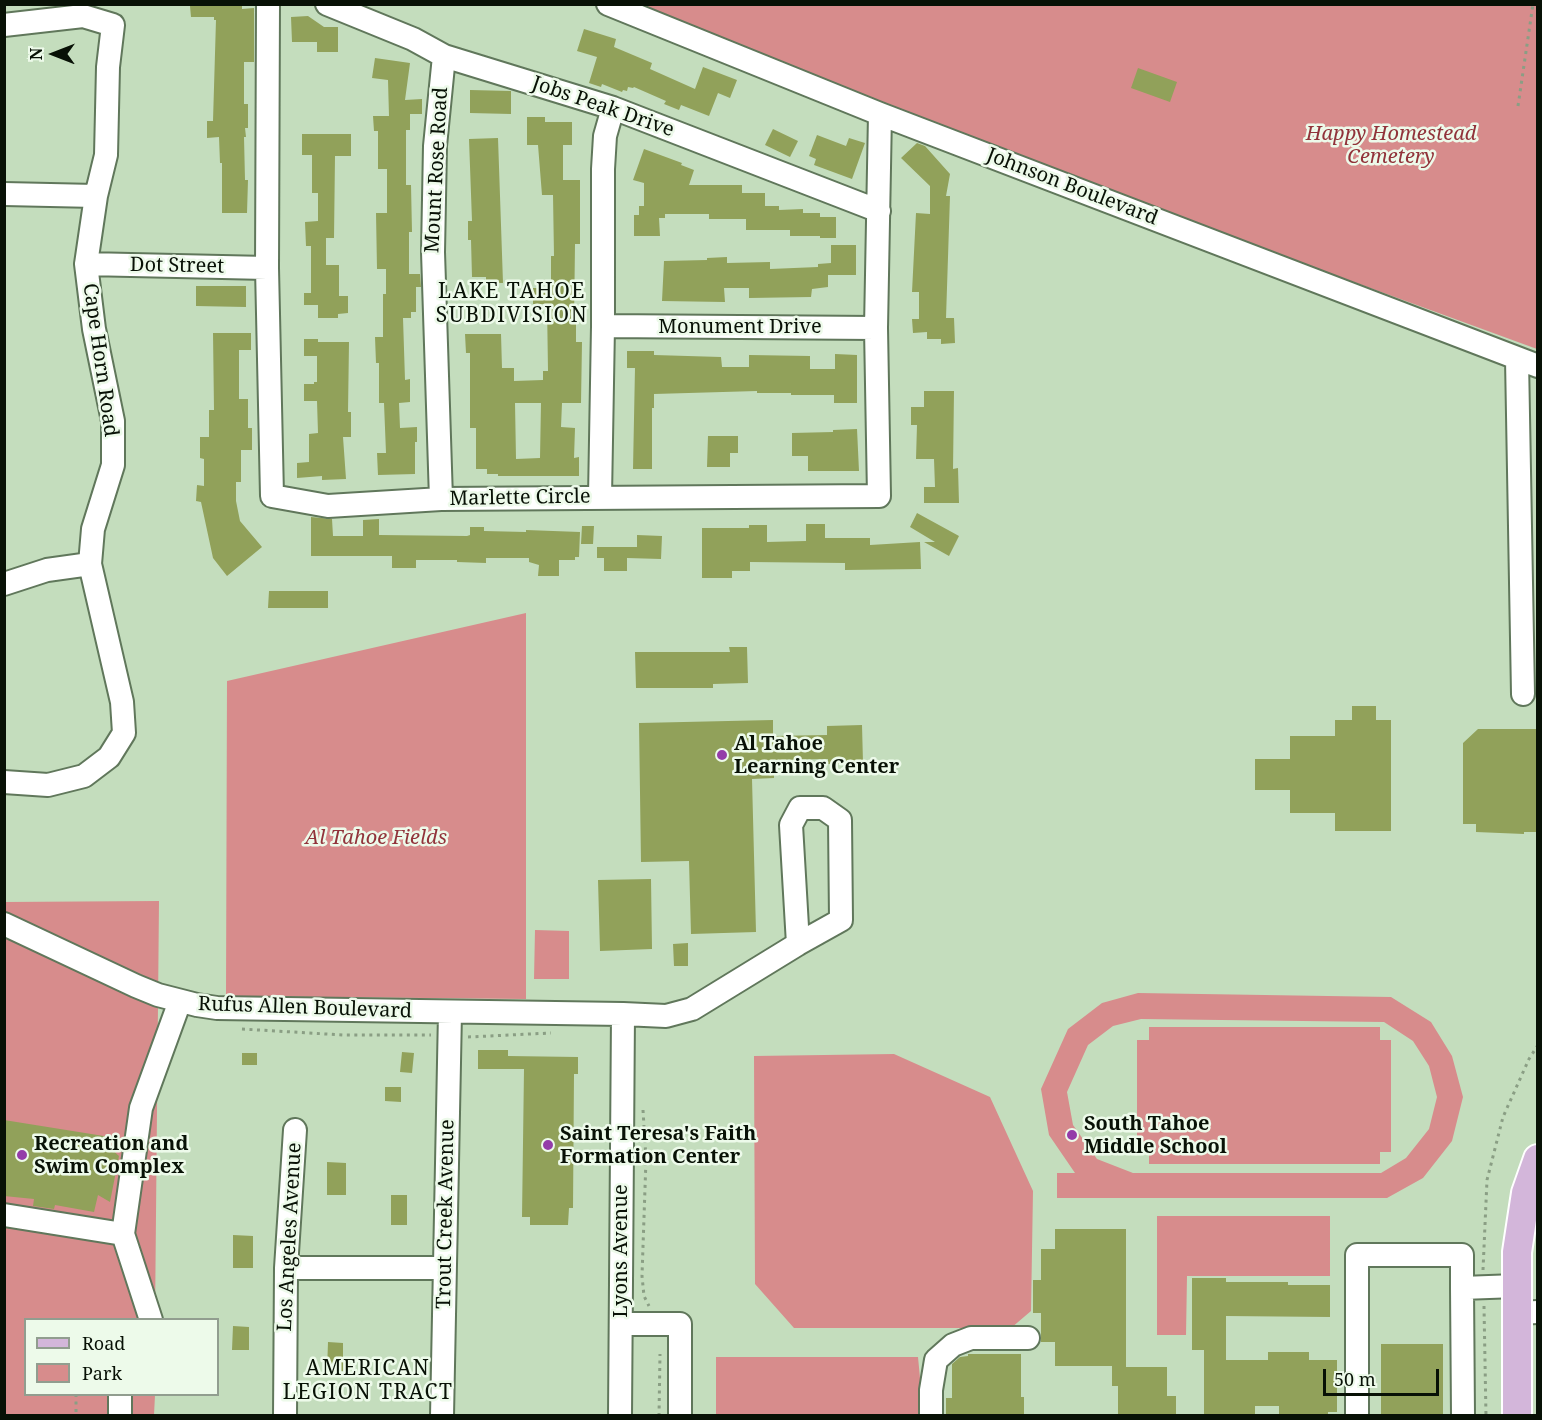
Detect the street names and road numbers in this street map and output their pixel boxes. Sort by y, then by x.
street label: Jobs Peak Drive [529,71,677,143]
street label: Mount Rose Road [421,87,453,253]
street label: Johnson Boulevard [983,143,1161,231]
street label: Dot Street [130,253,224,279]
street label: Cape Horn Road [77,282,123,438]
street label: Monument Drive [658,315,822,339]
street label: Marlette Circle [449,485,591,511]
street label: Rufus Allen Boulevard [198,992,412,1024]
street label: Trout Creek Avenue [432,1119,460,1309]
street label: Los Angeles Avenue [273,1142,307,1332]
street label: Lyons Avenue [609,1184,633,1318]

